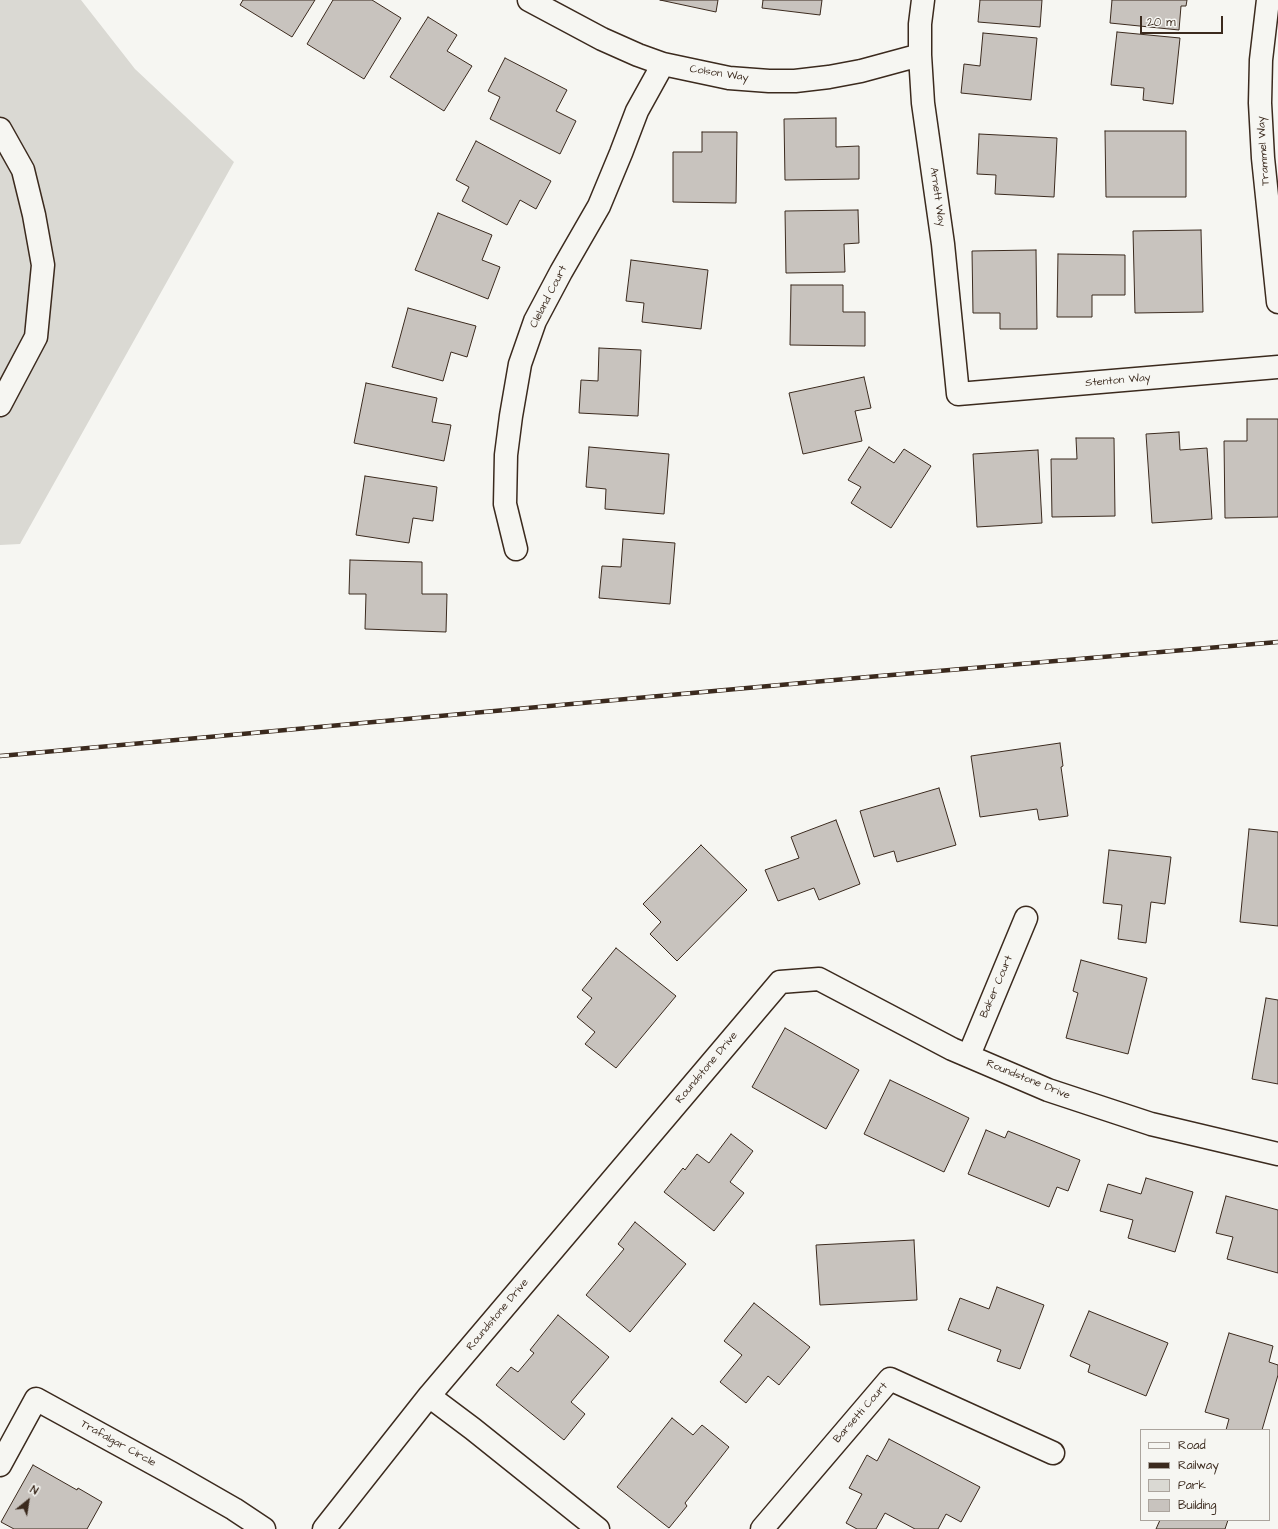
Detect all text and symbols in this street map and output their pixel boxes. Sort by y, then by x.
scale bar [1142,8,1225,34]
text: 20 m [1147,14,1176,31]
street label: Colson Way [689,63,749,85]
street label: Trammel Way [1255,116,1273,186]
street label: Arnett Way [926,166,948,228]
street label: Cleland Court [528,264,570,330]
street label: Stenton Way [1085,372,1151,390]
street label: Baker Court [978,954,1016,1020]
street label: Roundstone Drive [673,1030,741,1106]
street label: Roundstone Drive [984,1057,1072,1103]
street label: Roundstone Drive [464,1277,532,1353]
street label: Barsetti Court [831,1380,891,1446]
street label: Trafalgar Circle [78,1418,158,1470]
legend [1140,1429,1270,1521]
text: Road [1178,1437,1206,1454]
text: Railway [1178,1457,1219,1474]
text: Park [1178,1477,1206,1494]
north arrow [8,1481,48,1521]
text: N [28,1482,41,1498]
text: Building [1178,1497,1216,1514]

